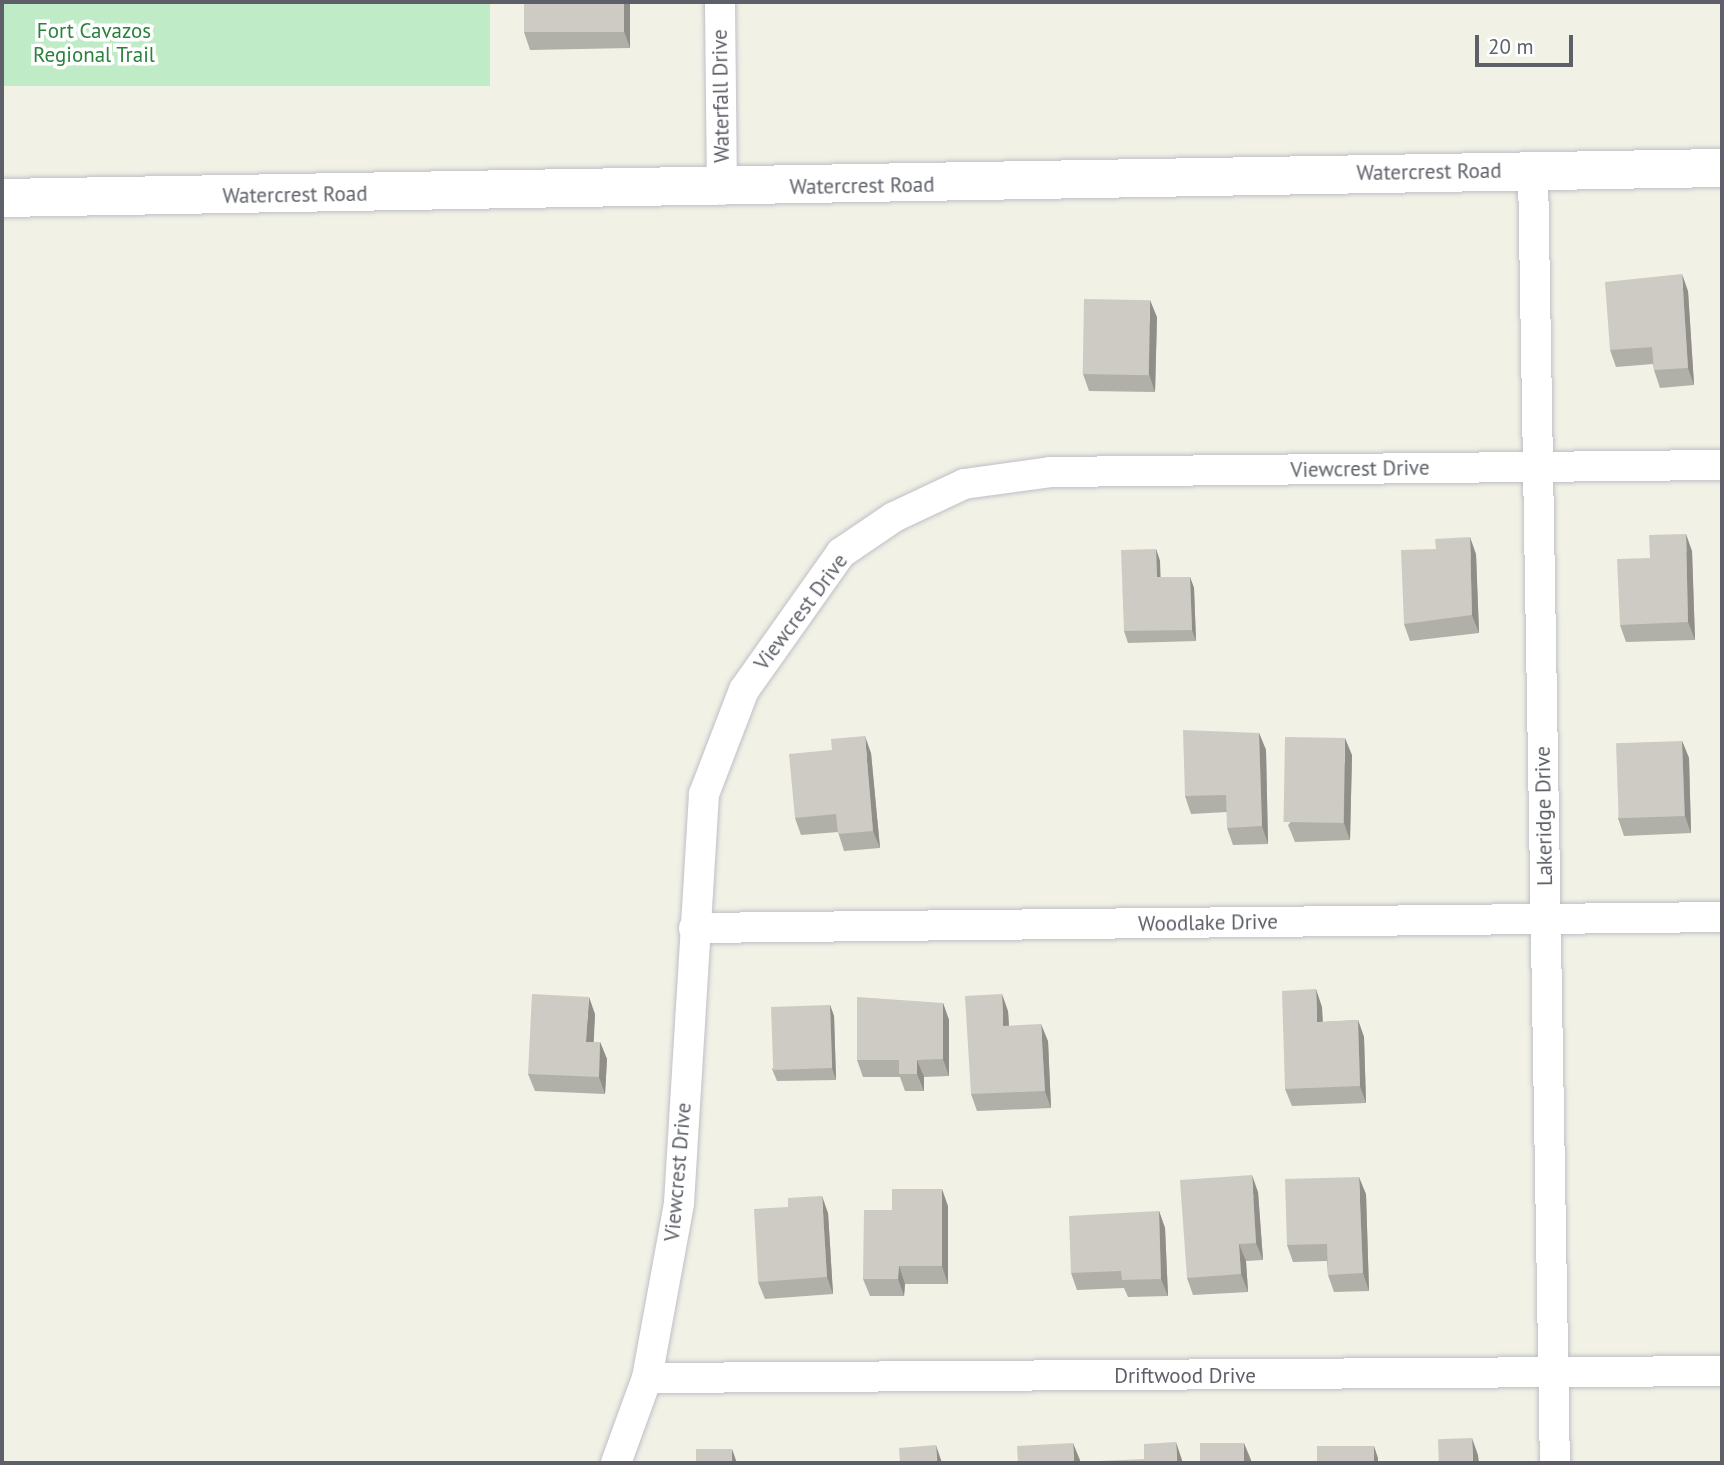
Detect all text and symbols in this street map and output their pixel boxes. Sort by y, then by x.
park label: Fort Cavazos Regional Trail [33,18,155,68]
scale bar [1479,21,1577,65]
street label: Waterfall Drive [707,29,735,163]
text: 20 m [1488,33,1534,60]
street label: Watercrest Road [1356,158,1502,186]
street label: Watercrest Road [789,172,935,200]
street label: Watercrest Road [222,181,368,209]
street label: Viewcrest Drive [1290,455,1430,483]
street label: Viewcrest Drive [749,549,853,675]
street label: Lakeridge Drive [1530,746,1558,886]
street label: Woodlake Drive [1138,909,1278,937]
street label: Viewcrest Drive [659,1102,697,1242]
street label: Driftwood Drive [1114,1363,1256,1389]

